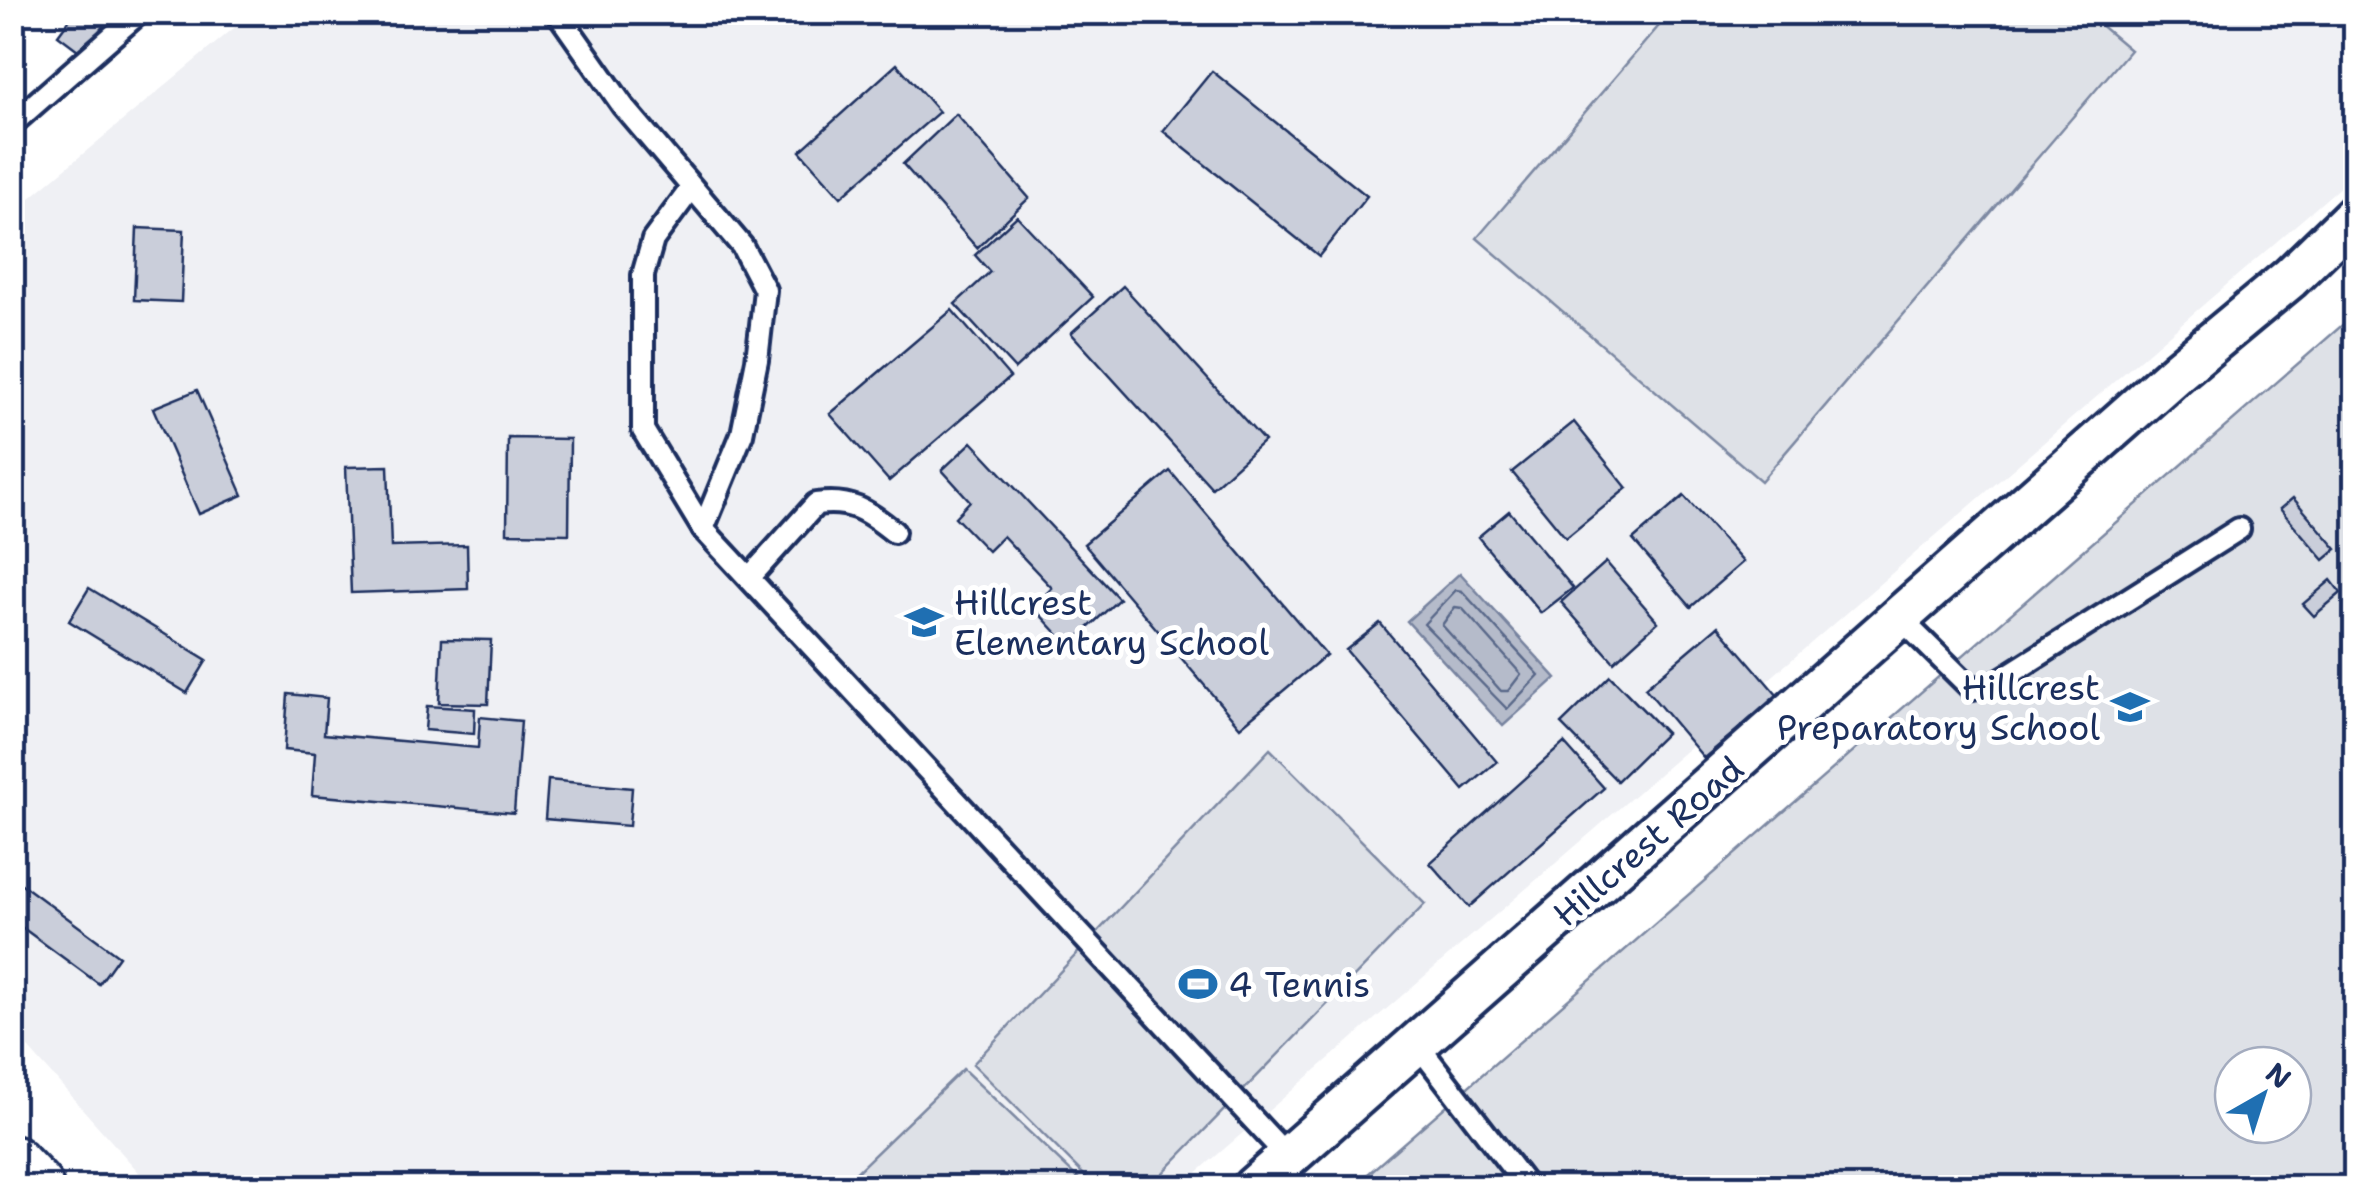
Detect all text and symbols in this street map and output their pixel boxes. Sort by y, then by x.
place label: Hillcrest Elementary School [954,579,1270,666]
school or university icon: Hillcrest Elementary School [903,601,945,643]
place label: Hillcrest Preparatory School [1777,664,2100,751]
school or university icon: Hillcrest Preparatory School [2109,686,2151,728]
street label: Hillcrest Road [1543,745,1753,937]
place label: 4 Tennis [1228,961,1370,1008]
sports icon: 4 Tennis [1177,963,1219,1005]
north arrow [2213,1045,2313,1145]
text: N [2258,1054,2299,1097]

